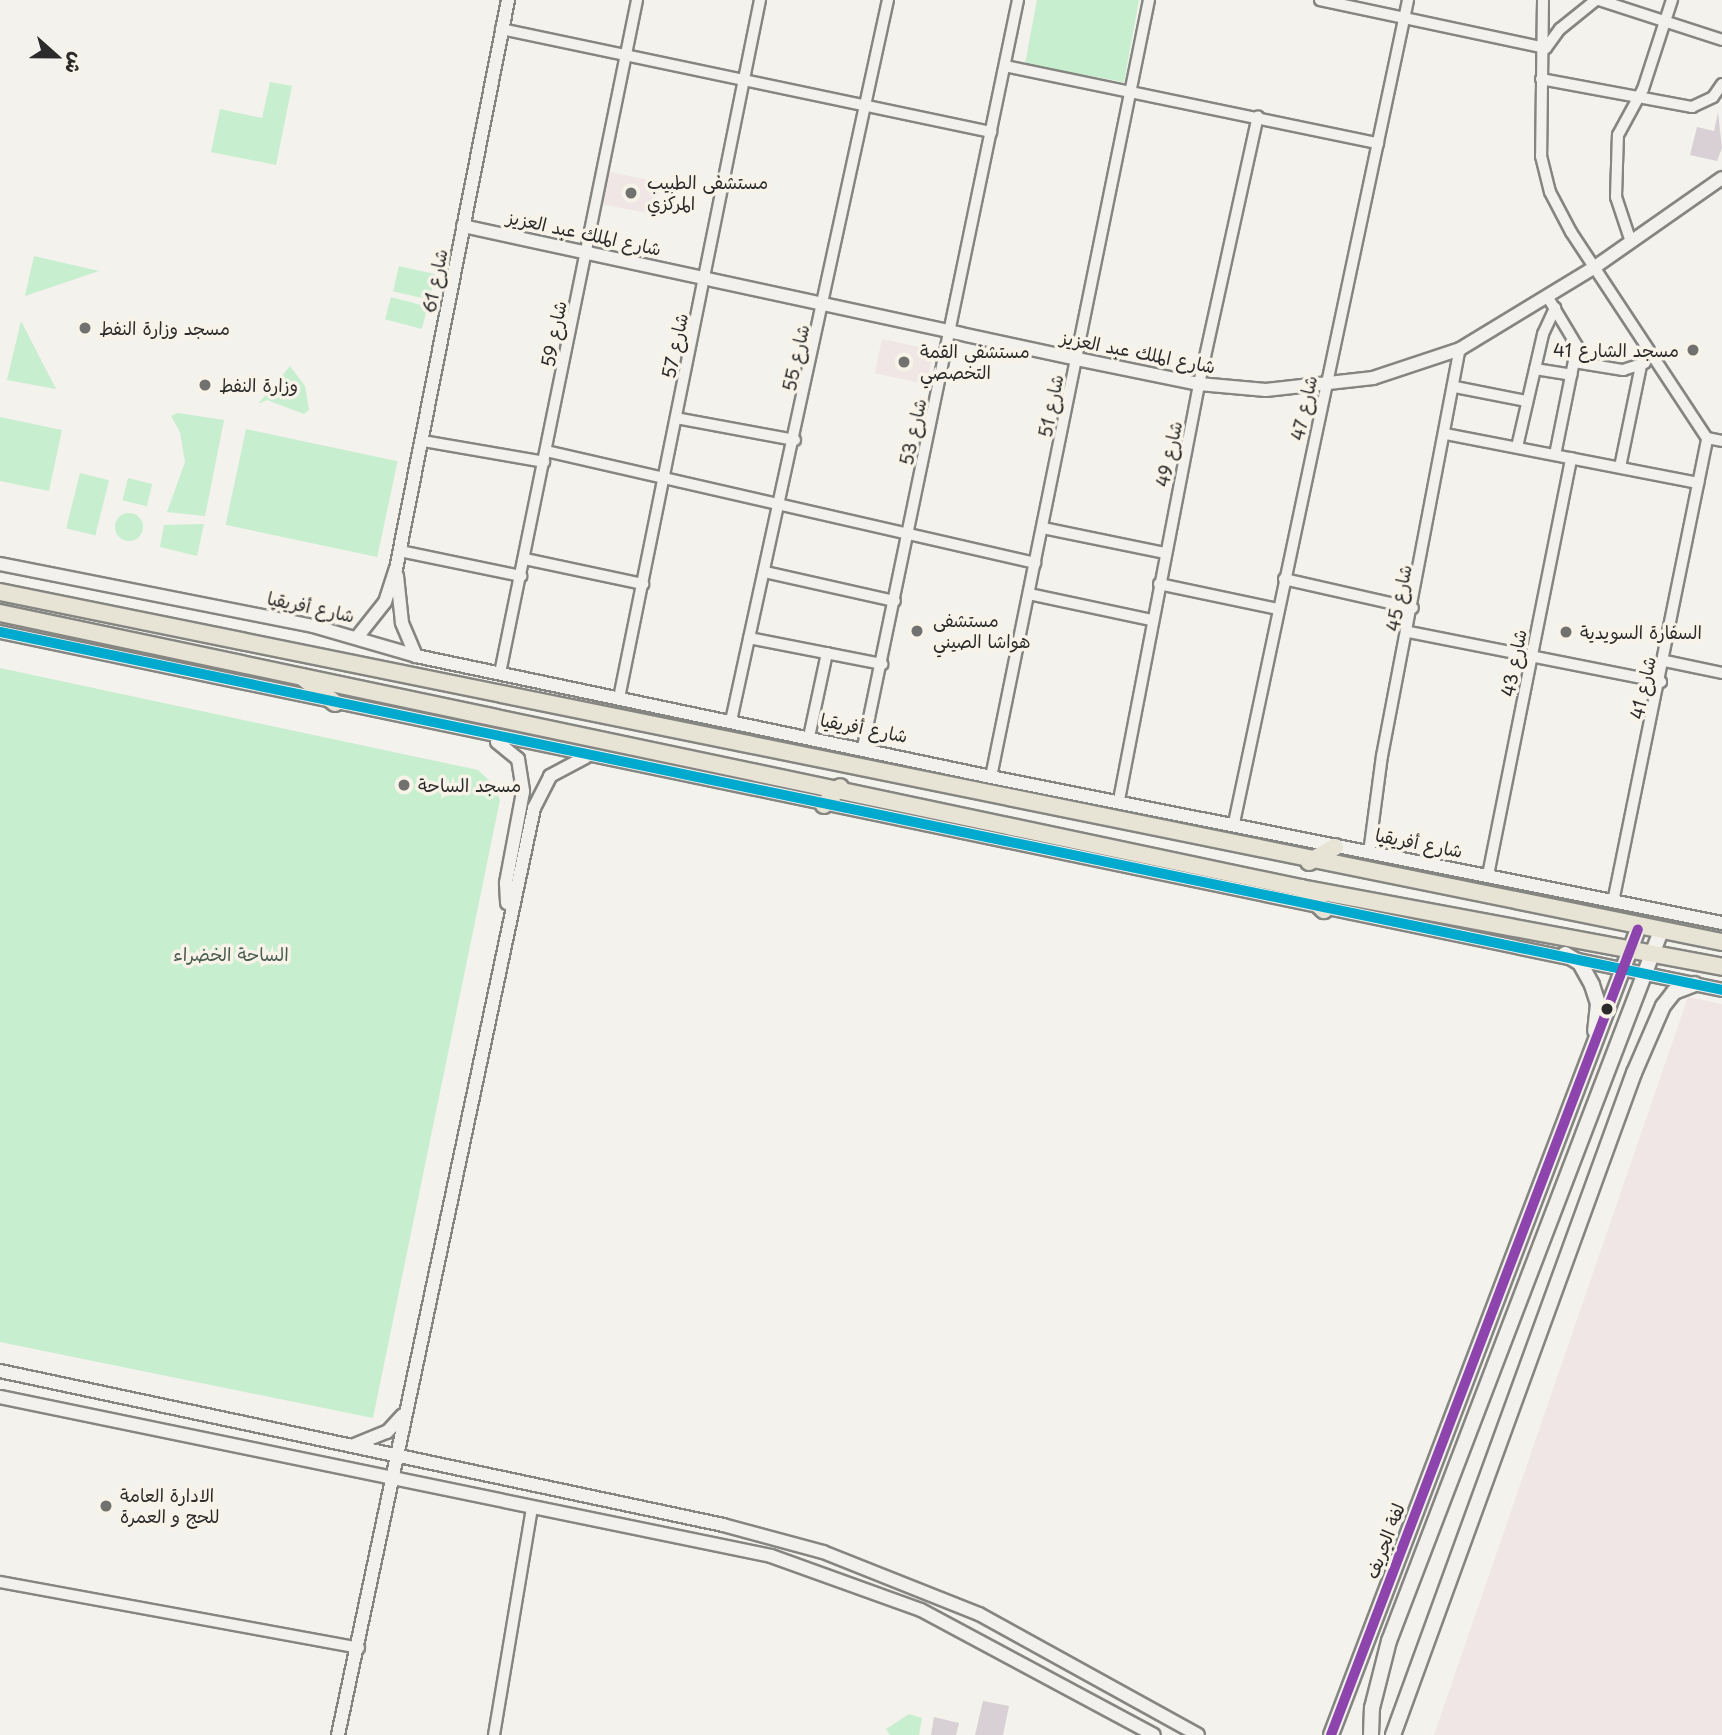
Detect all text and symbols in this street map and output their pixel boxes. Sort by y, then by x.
north arrow [21,21,91,91]
text: ش [59,49,92,78]
place label: مستشفى الطبيب المركزي [647,172,768,214]
marker: مستشفى الطبيب المركزي [621,183,641,203]
street label: شارع الملك عبد العزيز [505,206,663,260]
street label: شارع 61 [418,247,452,315]
street label: شارع 59 [537,299,571,369]
street label: شارع 57 [658,311,692,381]
place label: مسجد وزارة النفط [99,317,230,339]
marker: مسجد وزارة النفط [77,320,93,336]
street label: شارع 55 [778,323,814,393]
street label: شارع الملك عبد العزيز [1059,326,1217,378]
place label: مسجد الشارع 41 [1553,339,1679,361]
place label: مستشفى القمة التخصصي [920,341,1030,384]
marker: مسجد الشارع 41 [1685,342,1701,358]
marker: مستشفى القمة التخصصي [894,352,914,372]
street label: شارع 51 [1034,373,1068,439]
street label: شارع 47 [1287,373,1321,443]
place label: وزارة النفط [219,374,298,396]
marker: وزارة النفط [197,377,213,393]
street label: شارع 53 [895,397,931,467]
street label: شارع 49 [1151,419,1187,489]
street label: شارع 45 [1382,563,1416,633]
street label: شارع أفريقيا [265,587,357,627]
place label: مستشفى هواشا الصيني [933,610,1030,652]
marker: مستشفى هواشا الصيني [907,621,927,641]
place label: السفارة السويدية [1580,621,1702,643]
marker: السفارة السويدية [1558,624,1574,640]
street label: شارع 43 [1497,628,1531,698]
street label: شارع 41 [1626,655,1660,721]
street label: شارع أفريقيا [818,709,910,747]
place label: مسجد الساحة [418,774,521,796]
marker: مسجد الساحة [396,777,412,793]
street label: شارع أفريقيا [1373,824,1465,862]
park label: الساحة الخضراء [173,943,289,965]
unlabelled marker [1600,1002,1614,1016]
place label: الادارة العامة للحج و العمرة [120,1485,220,1528]
marker: الادارة العامة للحج و العمرة [98,1498,114,1514]
street label: لفة الجريف [1361,1500,1409,1582]

